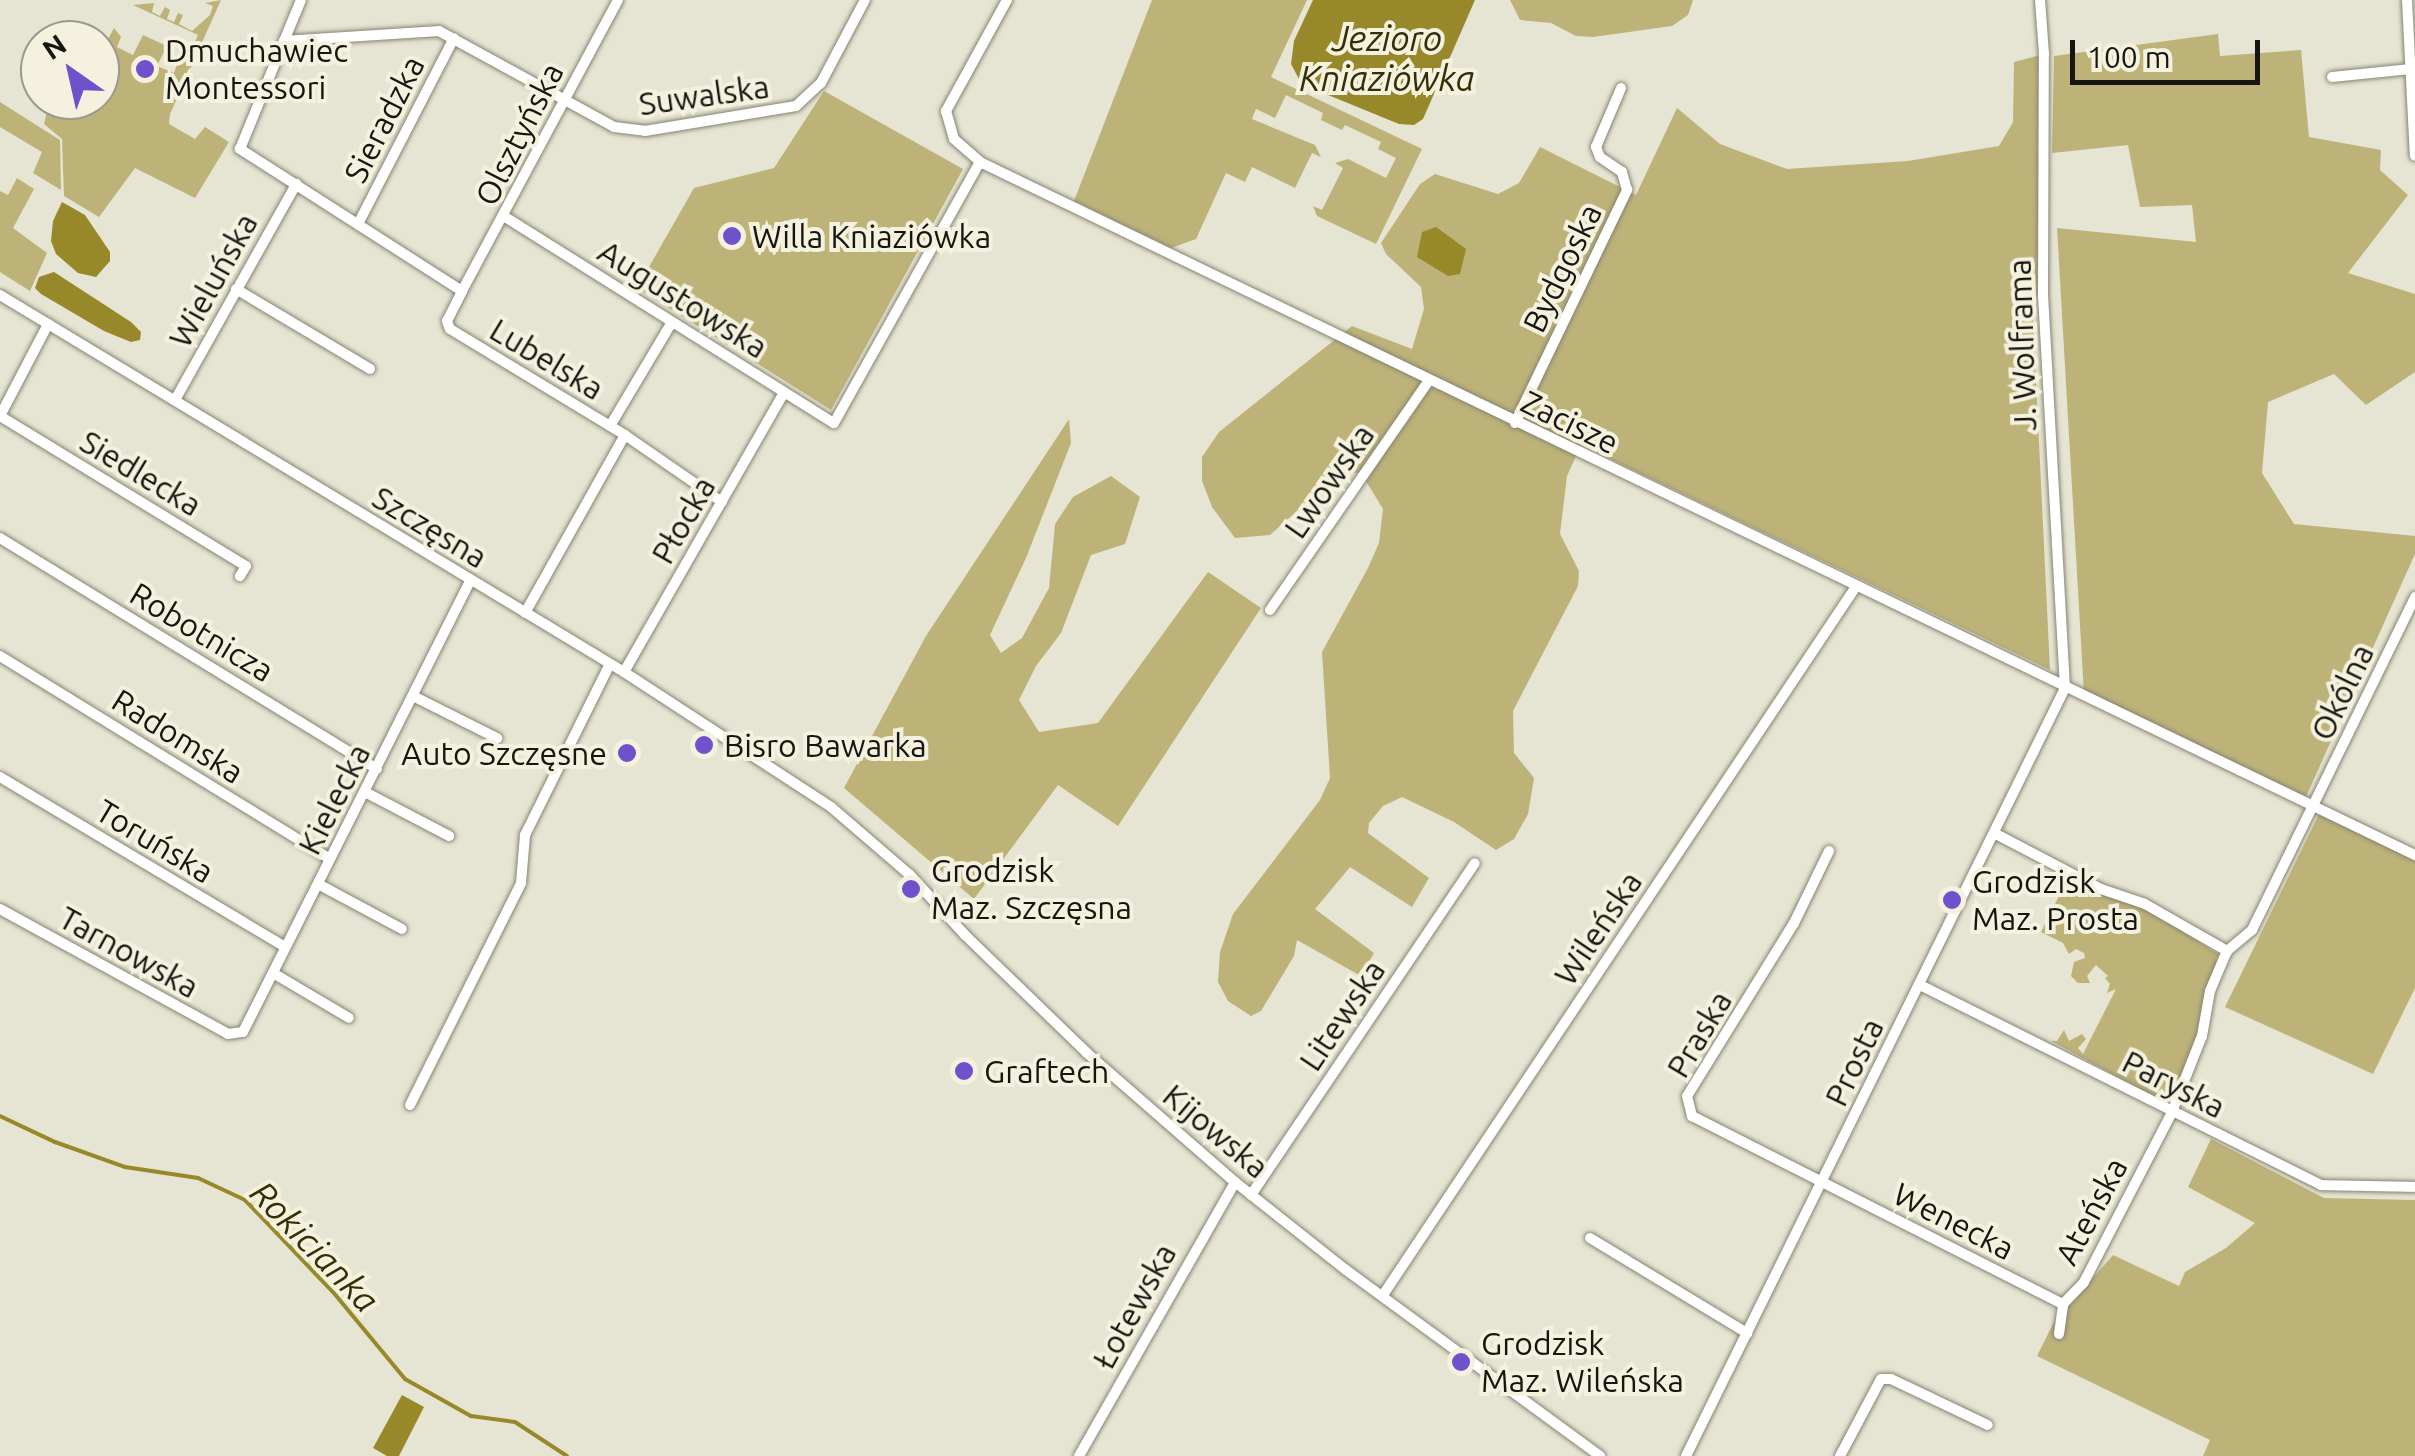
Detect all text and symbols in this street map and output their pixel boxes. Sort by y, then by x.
water label: Jezioro Kniaziówka [1299,17,1475,99]
north arrow [20,20,120,120]
scale bar [2075,20,2265,82]
text: N [37,28,71,65]
place label: Dmuchawiec Montessori [165,32,348,107]
text: 100 m [2087,40,2171,74]
street label: Sieradzka [336,49,432,189]
street label: Olsztyńska [467,56,571,212]
marker: Dmuchawiec Montessori [134,58,156,80]
street label: Suwalska [636,67,772,123]
street label: Bydgoska [1515,198,1609,338]
street label: Wieluńska [161,206,265,354]
place label: Willa Kniaziówka [752,217,991,255]
marker: Willa Kniaziówka [721,225,743,247]
street label: Augustowska [591,232,775,366]
street label: J. Wolframa [2000,258,2044,432]
street label: Lubelska [483,310,611,408]
street label: Zacisze [1515,382,1625,462]
street label: Lwowska [1276,417,1382,545]
street label: Siedlecka [73,422,209,524]
street label: Płocka [643,470,723,570]
street label: Szczęsna [366,478,494,576]
street label: Robotnicza [123,574,281,690]
street label: Okólna [2302,638,2382,746]
street label: Radomska [105,681,251,791]
place label: Bisro Bawarka [724,726,927,764]
place label: Auto Szczęsne [401,734,607,772]
marker: Bisro Bawarka [693,734,715,756]
street label: Kielecka [290,737,378,861]
marker: Auto Szczęsne [616,742,638,764]
street label: Toruńska [89,791,221,891]
place label: Grodzisk Maz. Szczęsna [931,852,1132,927]
place label: Grodzisk Maz. Prosta [1972,863,2139,938]
street label: Wileńska [1546,864,1650,992]
marker: Grodzisk Maz. Szczęsna [900,878,922,900]
marker: Grodzisk Maz. Prosta [1941,889,1963,911]
street label: Tarnowska [53,898,205,1006]
street label: Litewska [1291,952,1393,1078]
street label: Praska [1658,984,1740,1084]
street label: Prosta [1816,1012,1892,1112]
street label: Paryska [2116,1042,2232,1126]
place label: Graftech [984,1052,1109,1090]
marker: Graftech [953,1060,975,1082]
street label: Kijowska [1156,1076,1276,1186]
street label: Ateńska [2047,1151,2135,1271]
water label: Rokicianka [242,1172,388,1320]
street label: Wenecka [1887,1174,2021,1268]
street label: Łotewska [1084,1237,1184,1375]
place label: Grodzisk Maz. Wileńska [1481,1325,1684,1400]
marker: Grodzisk Maz. Wileńska [1450,1351,1472,1373]

